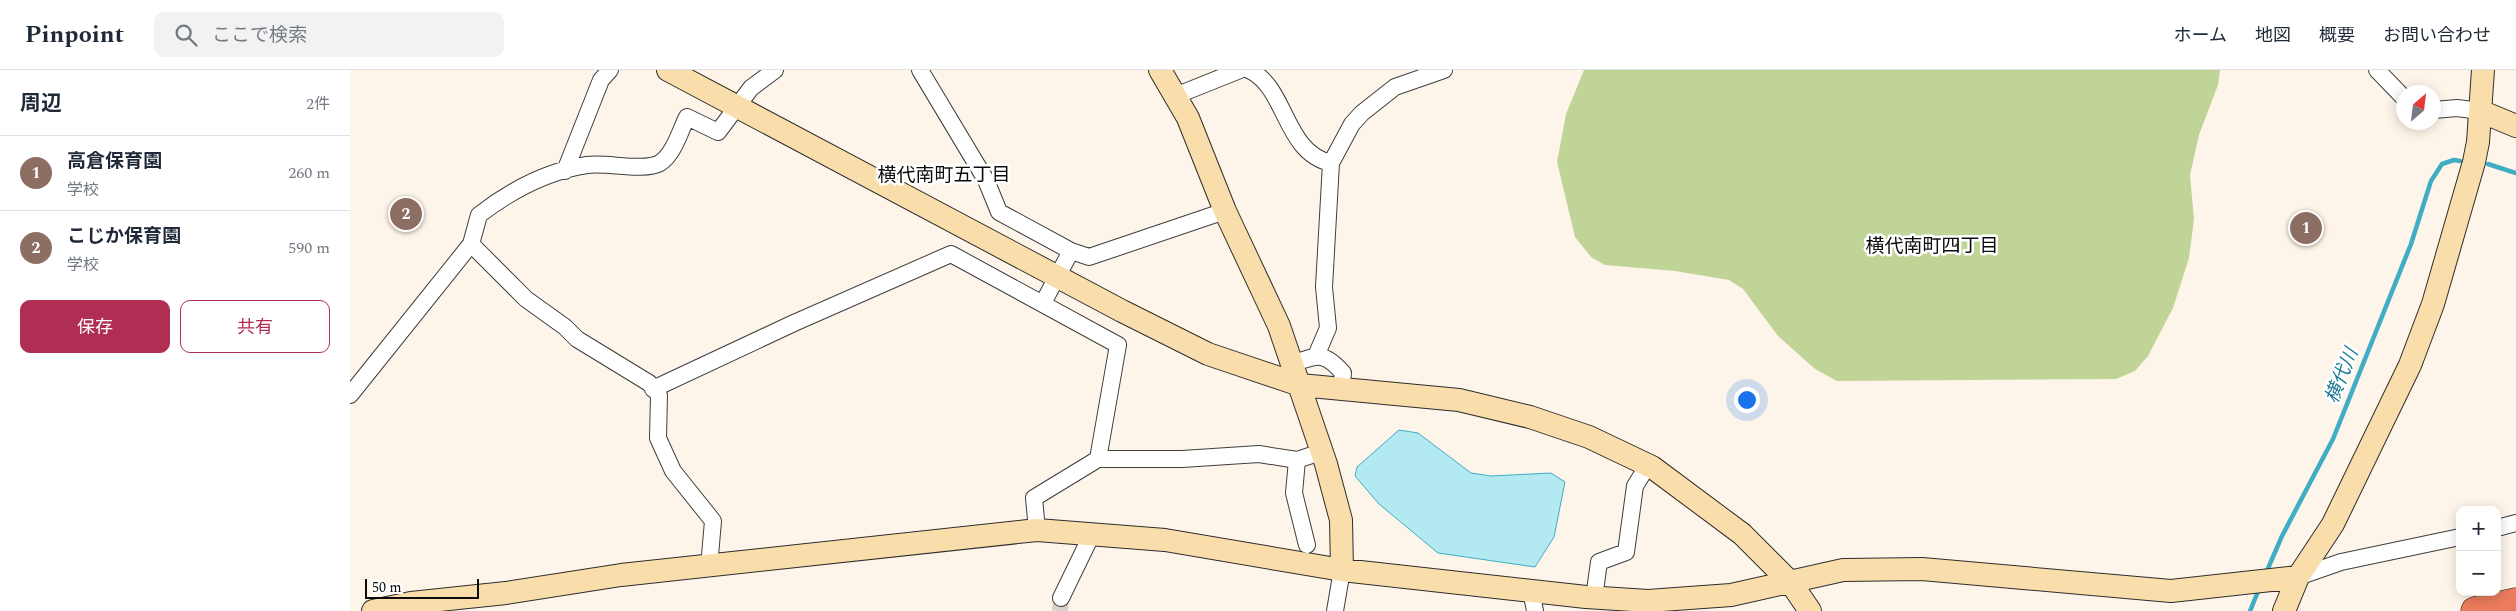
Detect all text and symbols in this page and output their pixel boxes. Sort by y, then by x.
search box [154,12,504,57]
text: Pinpoint [25,17,124,53]
icon: search [172,21,200,49]
text: ここで検索 [212,21,307,50]
text: ホーム [2174,22,2227,49]
text: 地図 [2255,22,2291,49]
text: 概要 [2319,22,2355,49]
text: お問い合わせ [2383,22,2491,49]
north arrow [2396,85,2441,130]
text: 周辺 [20,88,62,120]
text: 2件 [306,92,330,116]
text: 高倉保育園 [67,147,162,176]
text: 1 [32,161,40,185]
text: 260 m [288,161,330,185]
district label: 横代南町五丁目 [877,161,1011,190]
text: 学校 [67,178,99,202]
pin: 2 [390,195,422,233]
pin: 1 [2290,209,2322,247]
text: こじか保育園 [67,222,181,251]
district label: 横代南町四丁目 [1865,232,1999,261]
text: 2 [32,236,40,260]
text: 590 m [288,236,330,260]
text: 学校 [67,253,99,277]
button: 保存 [20,300,170,353]
button: 共有 [180,300,330,353]
water label: 横代川 [2318,342,2367,408]
your location [1734,387,1760,413]
map controls [2456,506,2501,596]
button: + [2456,506,2501,551]
button: − [2456,551,2501,596]
scale bar [365,576,479,599]
text: 50 m [372,577,402,598]

